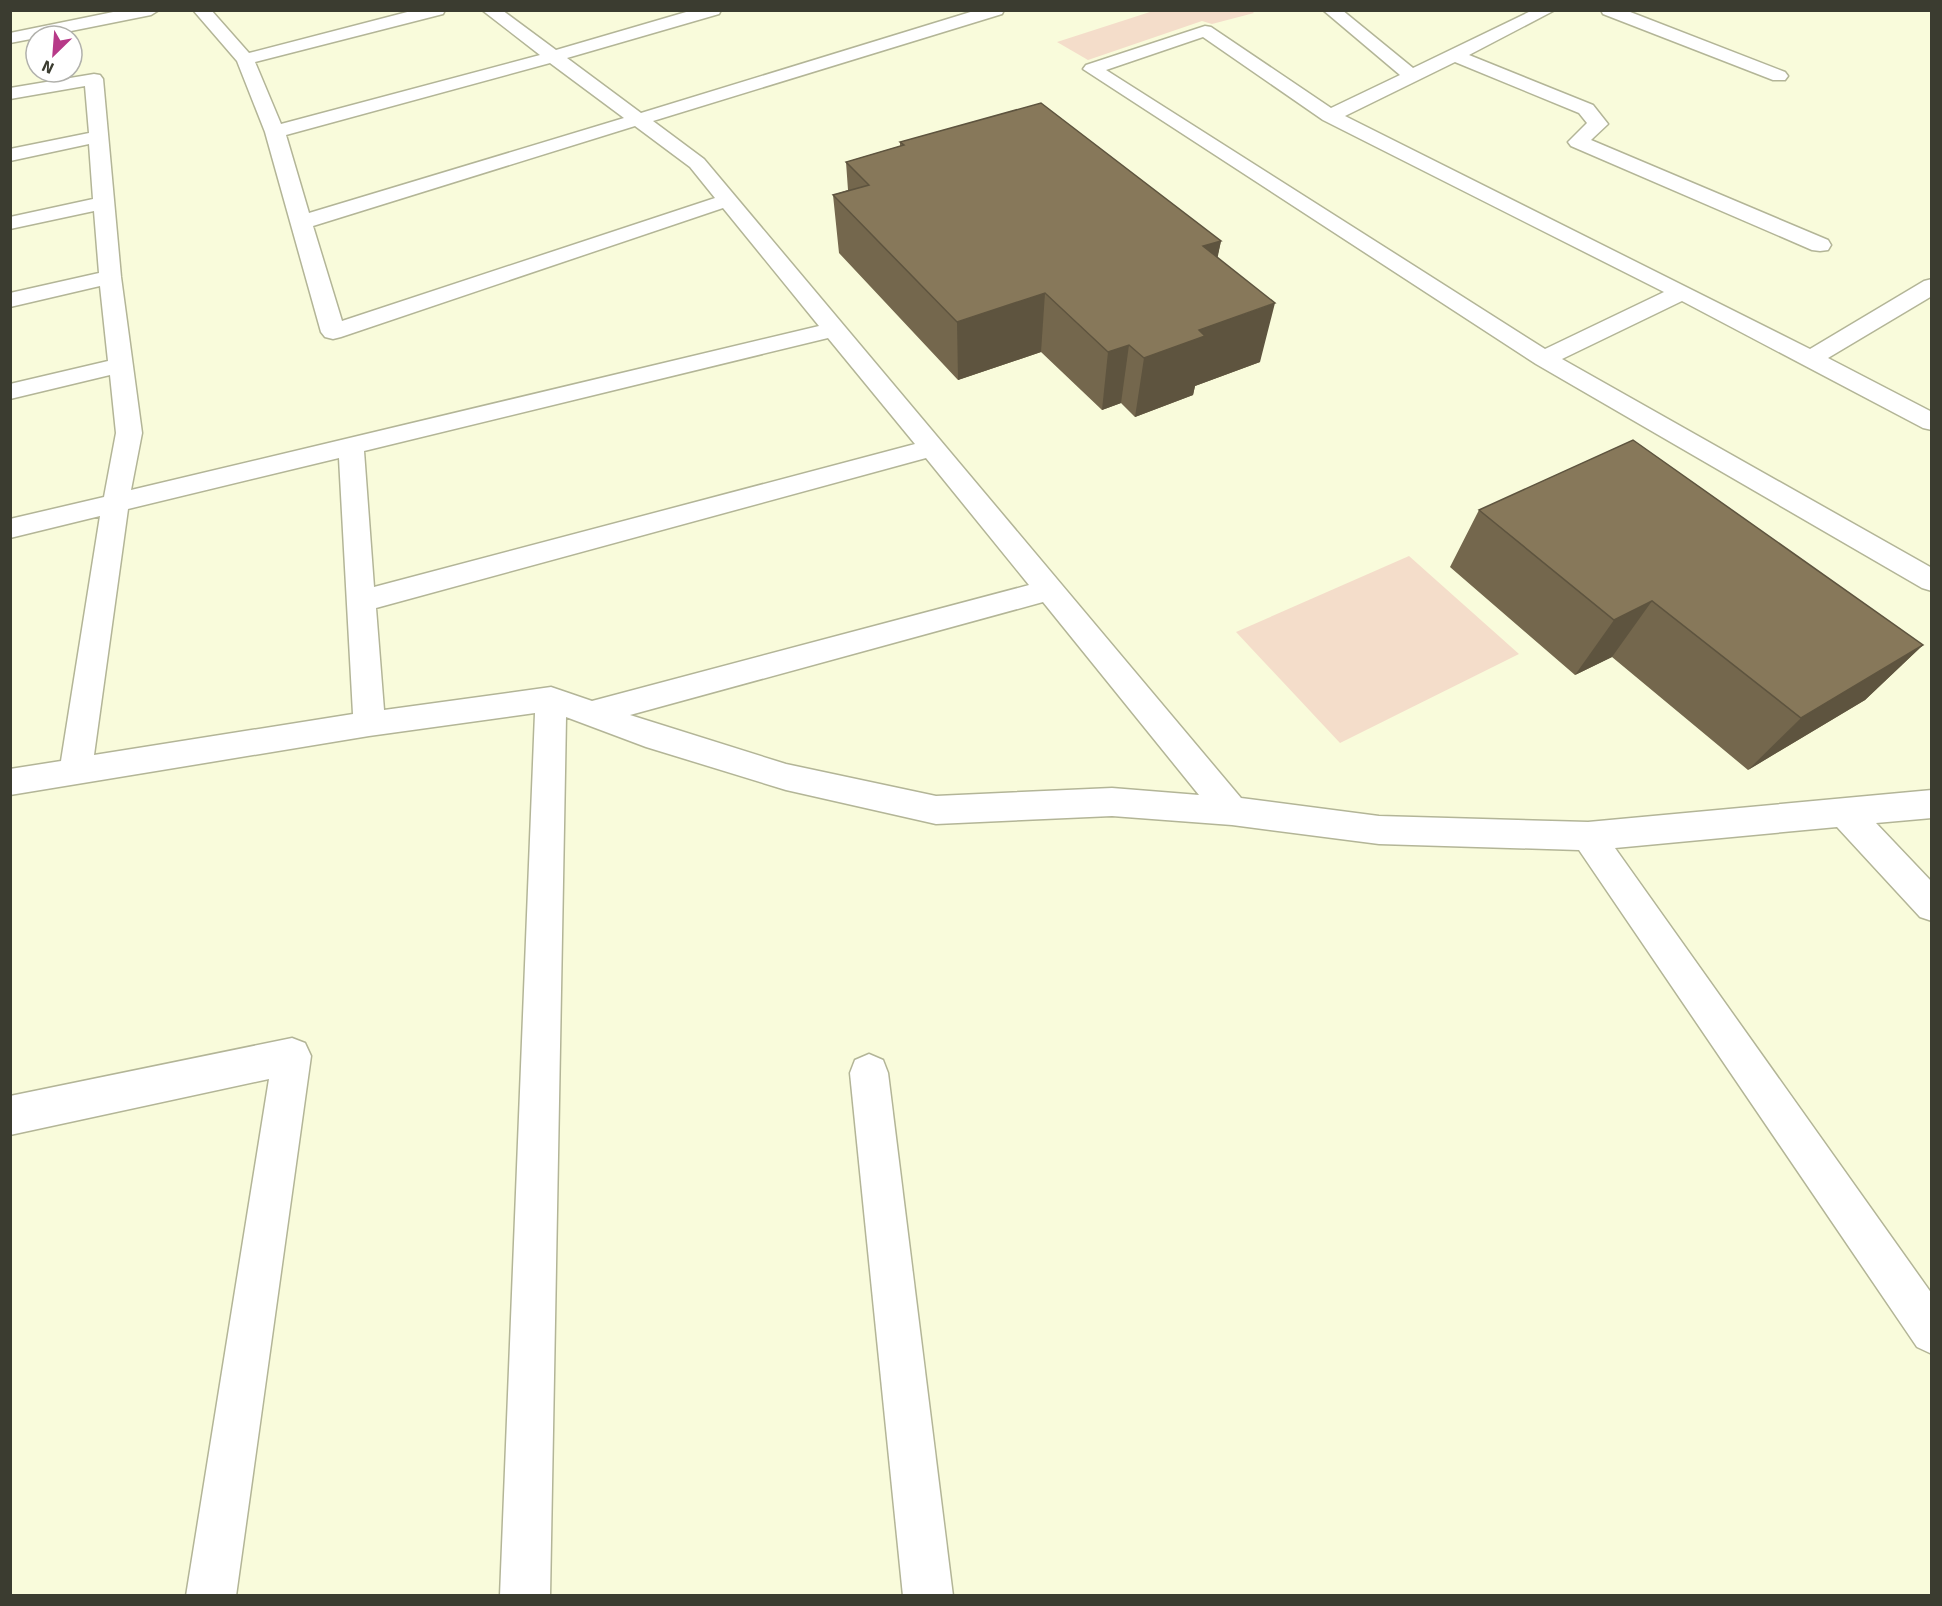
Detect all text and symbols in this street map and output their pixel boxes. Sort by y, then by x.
north arrow [24,24,84,84]
text: N [39,55,57,78]

